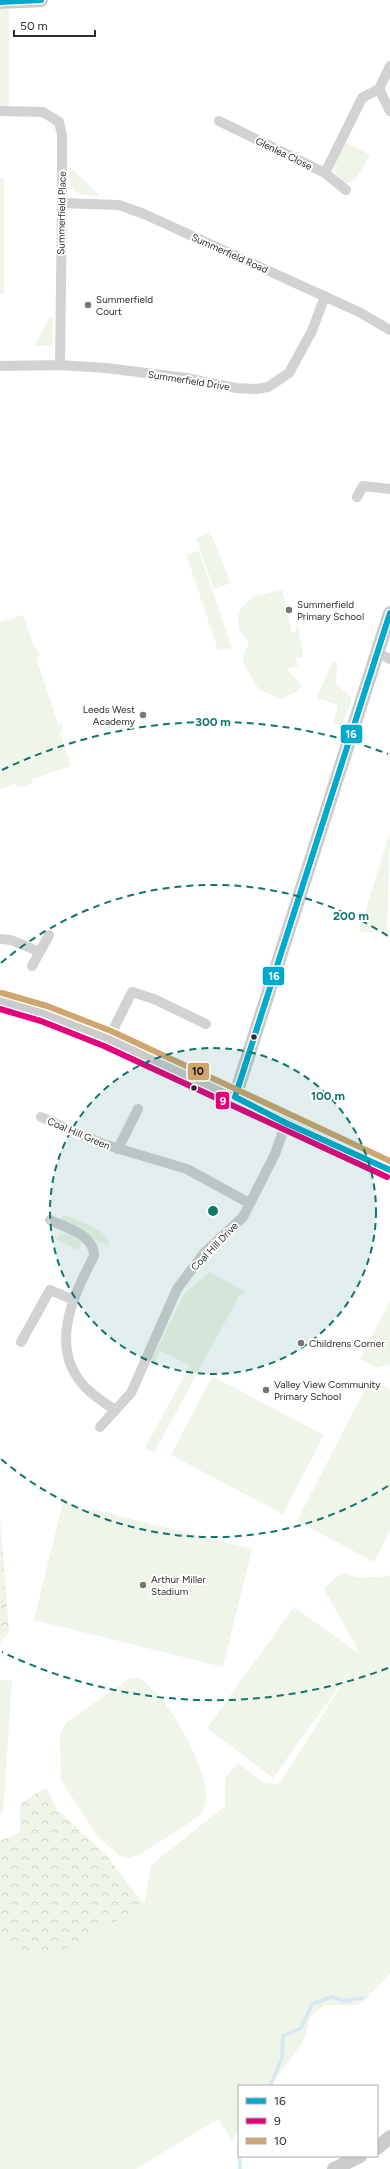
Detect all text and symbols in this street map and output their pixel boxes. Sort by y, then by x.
scale bar [14,12,95,38]
text: 50 m [20,19,48,33]
street label: Glenlea Close [253,134,315,173]
street label: Summerfield Place [54,171,69,255]
street label: Summerfield Road [189,231,270,276]
place label: Summerfield Court [96,293,153,318]
marker: Summerfield Court [83,300,93,310]
street label: Summerfield Drive [147,368,231,393]
place label: Summerfield Primary School [297,598,364,623]
marker: Summerfield Primary School [284,605,294,615]
place label: Leeds West Academy [83,703,136,728]
marker: Leeds West Academy [138,710,148,720]
text: 300 m [195,715,231,729]
line badge: 16 [340,724,363,744]
text: 16 [345,728,357,741]
text: 200 m [333,909,369,923]
line badge: 16 [262,966,285,986]
text: 16 [268,970,280,983]
unlabelled marker [249,1032,259,1042]
line badge: 10 [187,1062,210,1081]
text: 10 [192,1065,204,1078]
unlabelled marker [189,1083,199,1093]
text: 100 m [311,1089,345,1103]
line badge: 9 [215,1091,230,1110]
text: 9 [220,1095,226,1108]
street label: Coal Hill Green [45,1114,113,1153]
centre of rings [206,1204,220,1218]
street label: Coal Hill Drive [188,1219,241,1273]
place label: Childrens Corner [309,1337,385,1350]
marker: Childrens Corner [296,1338,306,1348]
place label: Valley View Community Primary School [274,1378,381,1403]
marker: Valley View Community Primary School [261,1385,271,1395]
place label: Arthur Miller Stadium [151,1573,207,1598]
marker: Arthur Miller Stadium [138,1580,148,1590]
legend [238,2085,378,2157]
text: 16 [274,2094,286,2108]
text: 9 [274,2114,281,2128]
text: 10 [274,2134,287,2148]

